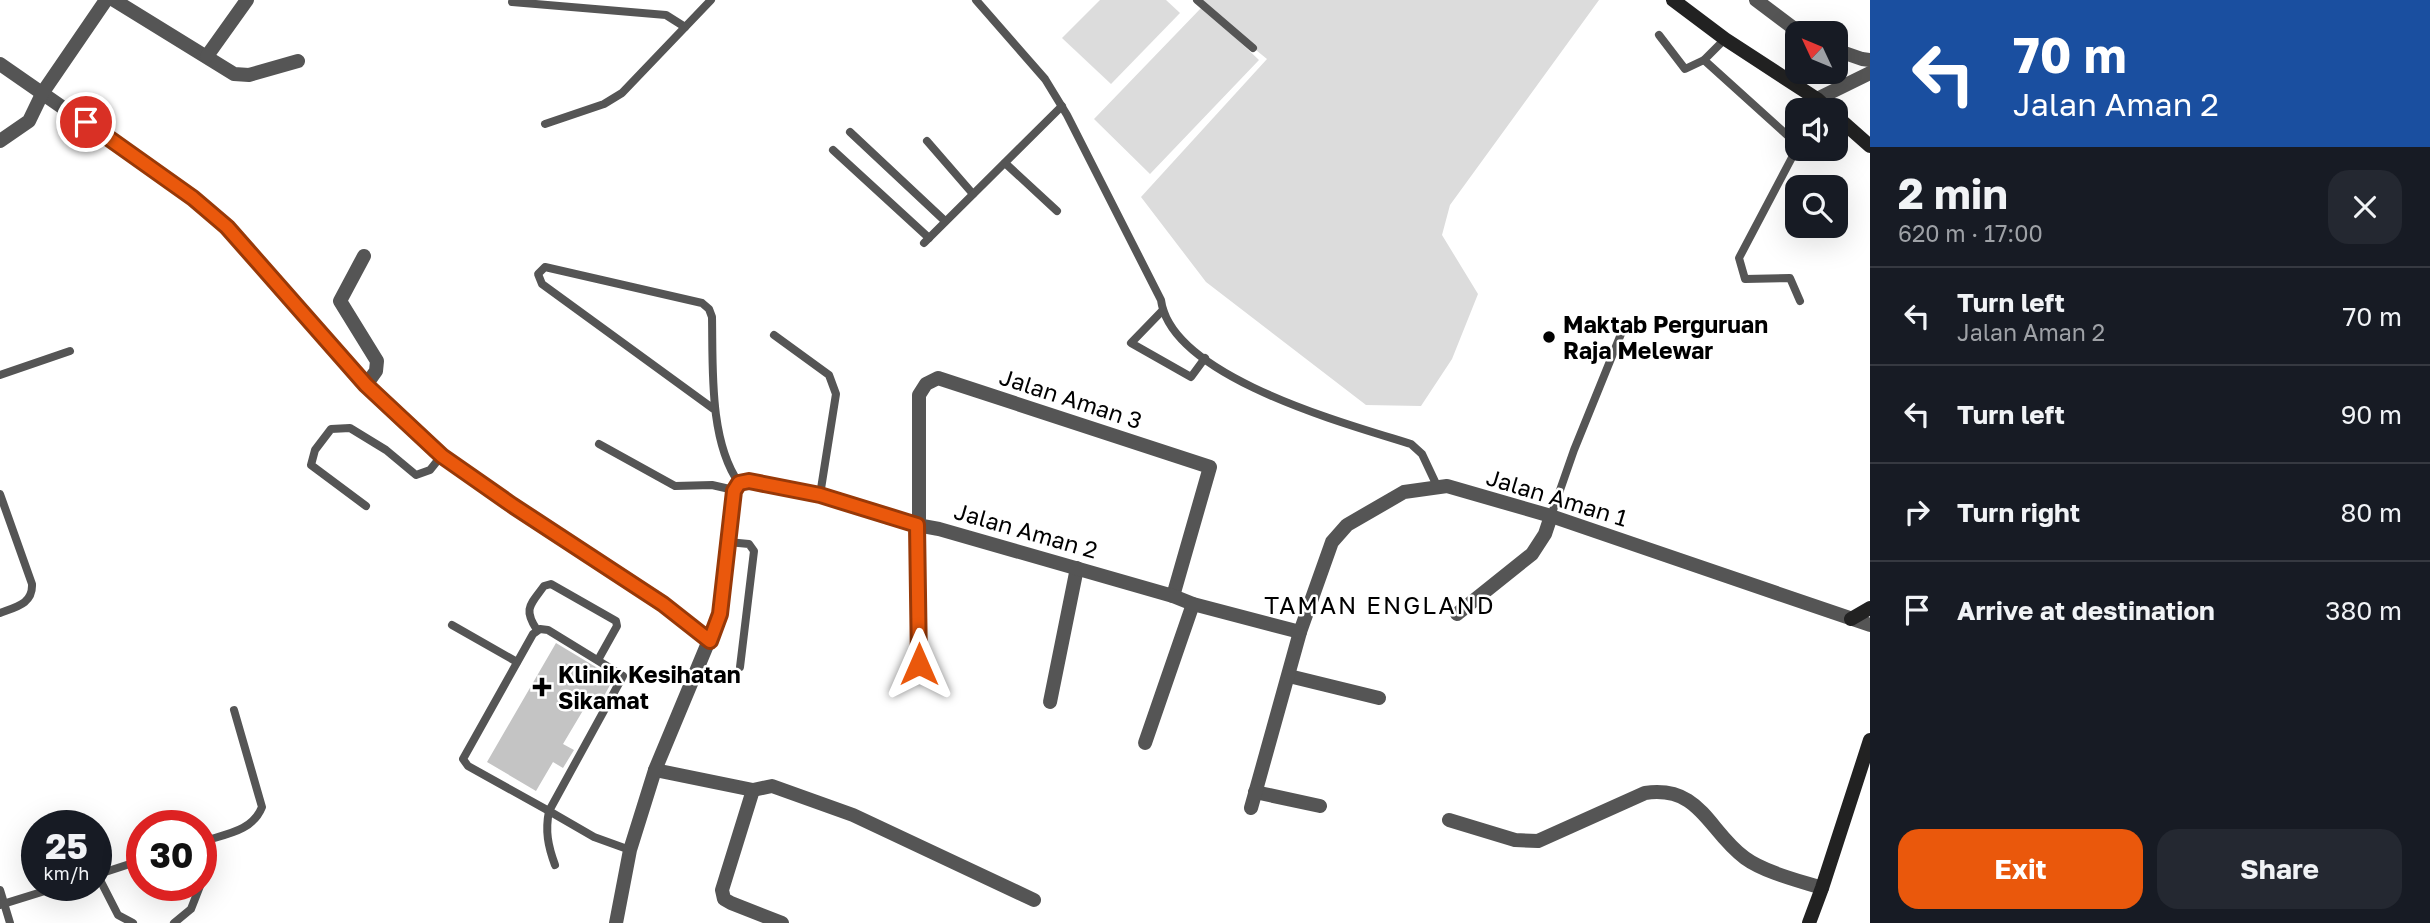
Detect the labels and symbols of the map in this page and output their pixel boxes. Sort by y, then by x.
north arrow [1785,21,1848,84]
pin [56,92,116,152]
place label: Maktab Perguruan Raja Melewar [1563,310,1768,364]
marker: Maktab Perguruan Raja Melewar [1541,329,1557,345]
street label: Jalan Aman 3 [996,362,1146,434]
street label: Jalan Aman 1 [1483,462,1631,532]
street label: Jalan Aman 2 [951,496,1101,564]
district label: TAMAN ENGLAND [1264,590,1496,619]
position arrow [882,627,956,701]
place label: Klinik Kesihatan Sikamat [558,660,741,714]
marker: Klinik Kesihatan Sikamat [532,677,552,697]
speed limit sign: 30 [126,810,217,901]

